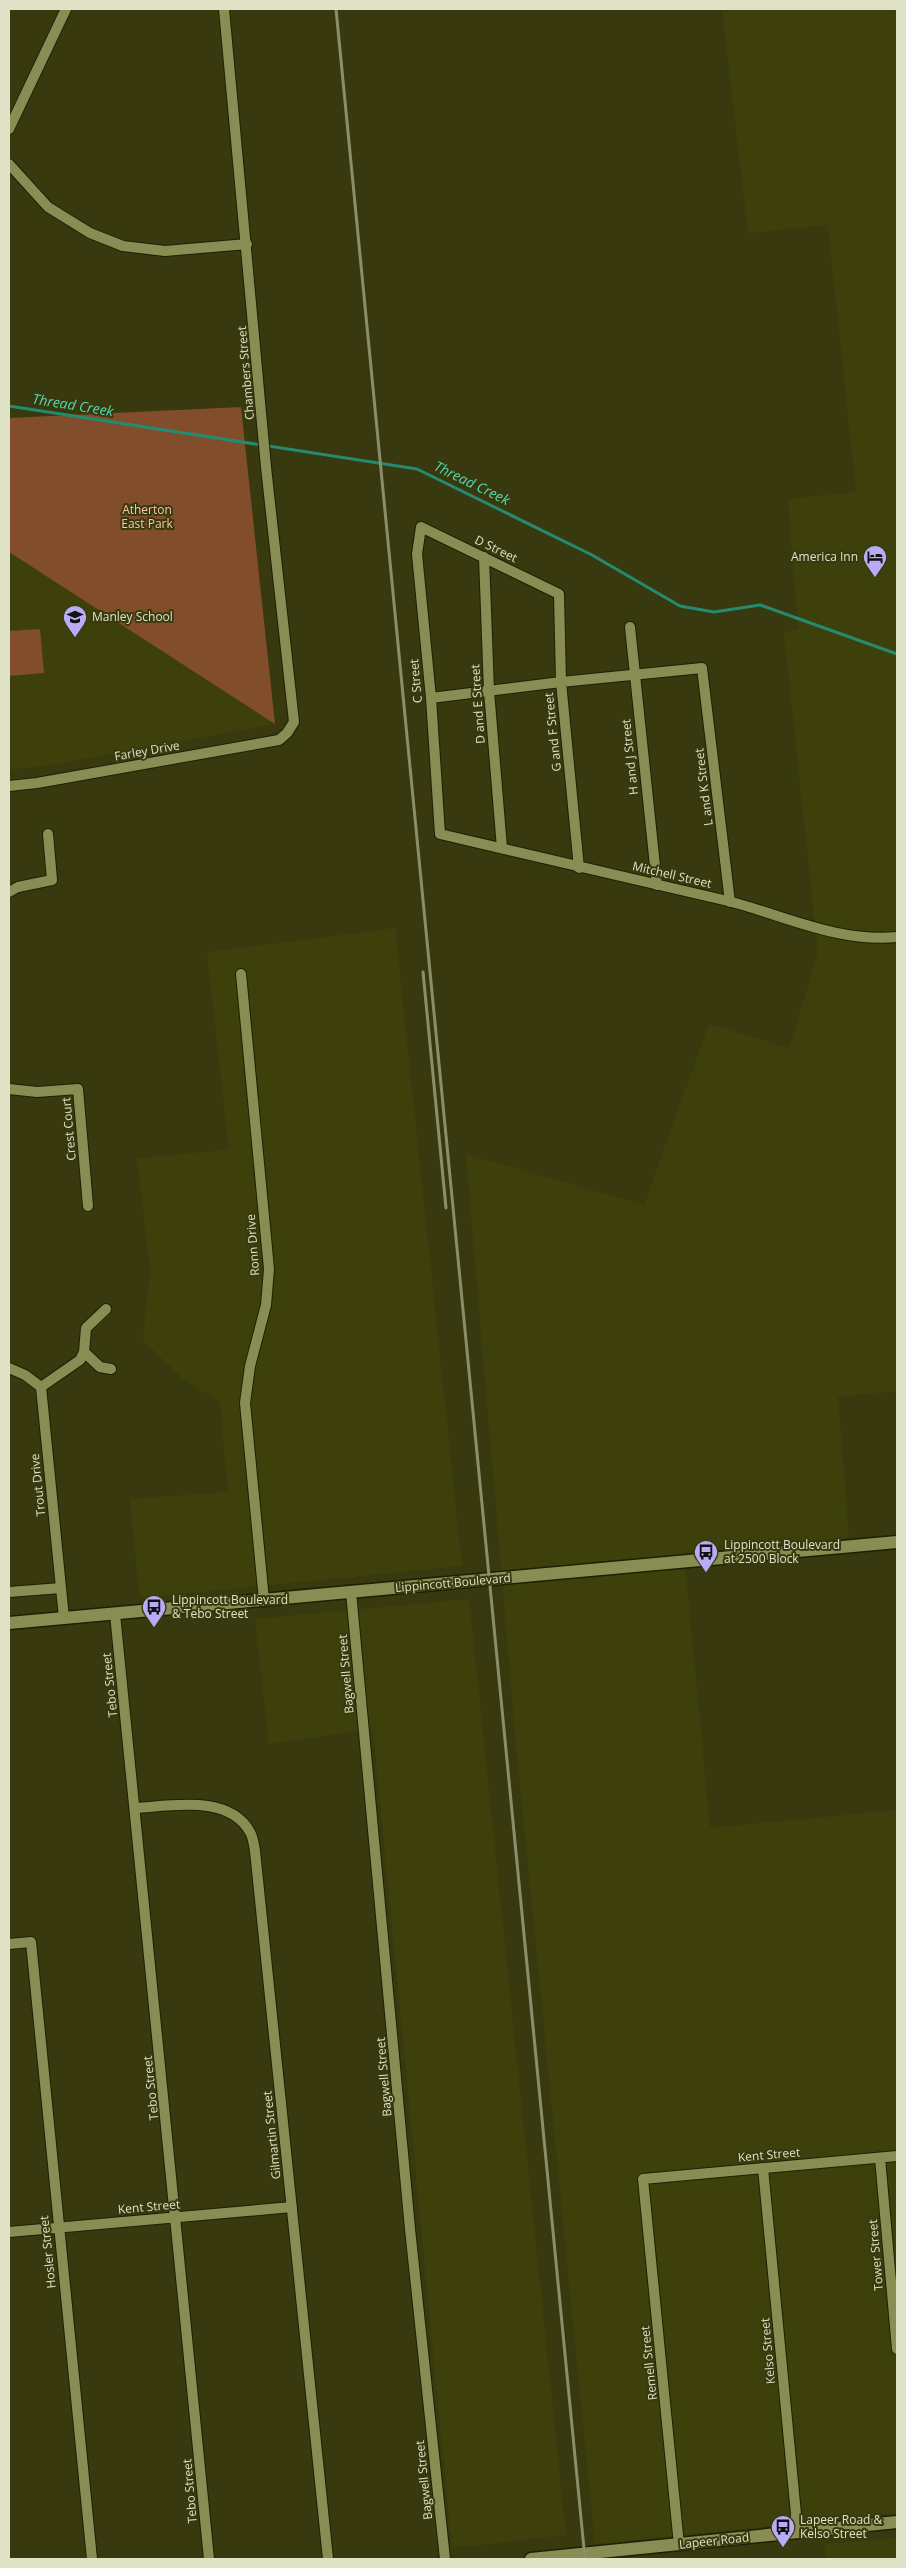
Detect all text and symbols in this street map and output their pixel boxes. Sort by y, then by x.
street label: Chambers Street [233,325,258,421]
water label: Thread Creek [31,389,116,420]
water label: Thread Creek [431,456,514,510]
park label: Atherton East Park [121,501,173,532]
street label: D Street [472,531,520,566]
hotel icon: America Inn [862,544,888,578]
place label: America Inn [791,548,858,565]
school or university icon: Manley School [62,604,88,638]
place label: Manley School [92,608,173,625]
street label: C Street [405,658,426,704]
street label: D and E Street [466,664,489,744]
street label: G and F Street [540,692,565,772]
street label: H and J Street [617,718,642,796]
street label: Farley Drive [113,736,181,765]
street label: L and K Street [690,747,717,827]
street label: Mitchell Street [631,857,713,892]
street label: Crest Court [57,1097,80,1161]
street label: Ronn Drive [242,1213,263,1276]
street label: Trout Drive [26,1453,49,1517]
place label: Lippincott Boulevard at 2500 Block [724,1536,840,1567]
bus stop icon: Lippincott Boulevard at 2500 Block [693,1539,719,1573]
street label: Lippincott Boulevard [394,1569,511,1596]
place label: Lippincott Boulevard & Tebo Street [172,1591,288,1622]
bus stop icon: Lippincott Boulevard & Tebo Street [141,1594,167,1628]
street label: Bagwell Street [334,1634,357,1714]
street label: Tebo Street [98,1652,121,1718]
street label: Bagwell Street [372,2037,395,2117]
street label: Tebo Street [139,2055,162,2121]
street label: Gilmartin Street [258,2090,285,2180]
street label: Kent Street [737,2143,801,2166]
street label: Kent Street [117,2195,181,2218]
street label: Hosler Street [35,2215,60,2289]
street label: Tower Street [864,2219,887,2291]
street label: Kelso Street [756,2317,779,2385]
street label: Remell Street [636,2325,661,2401]
street label: Bagwell Street [411,2440,436,2521]
street label: Tebo Street [178,2458,201,2524]
place label: Lapeer Road & Kelso Street [800,2511,883,2542]
bus stop icon: Lapeer Road & Kelso Street [770,2514,796,2548]
street label: Lapeer Road [678,2528,750,2553]

